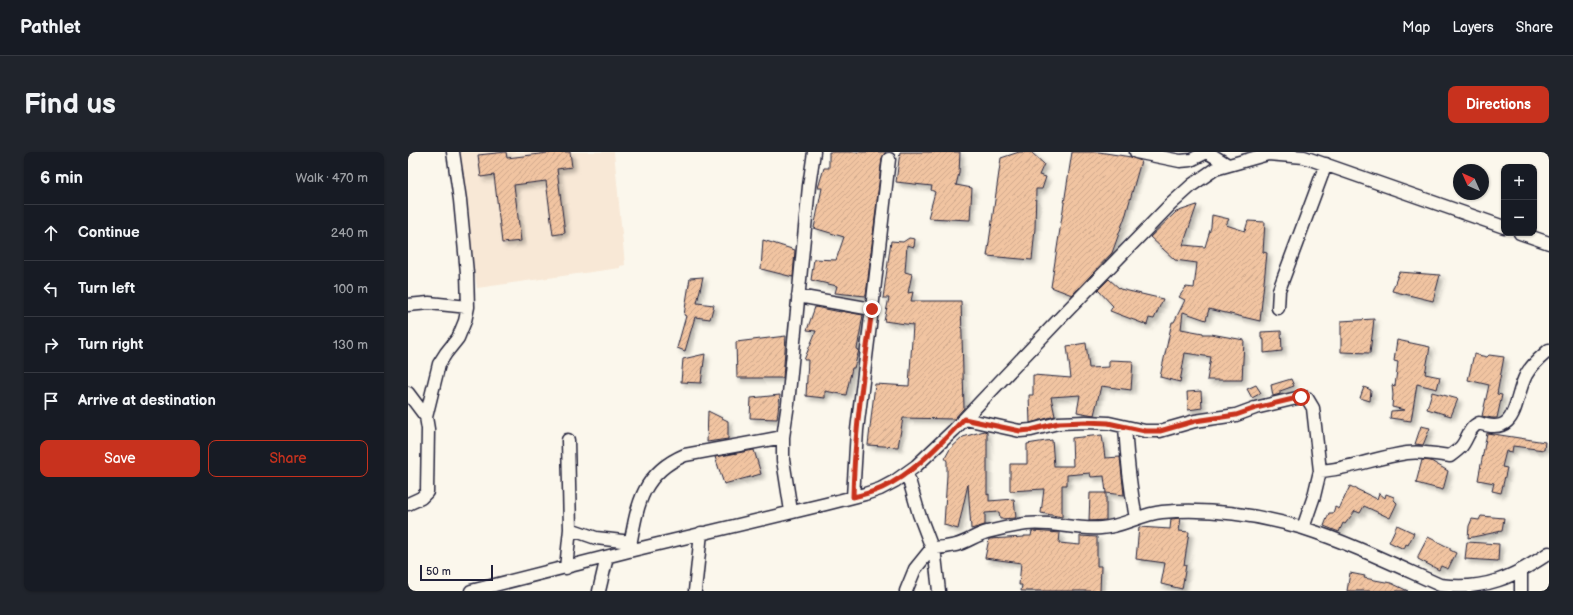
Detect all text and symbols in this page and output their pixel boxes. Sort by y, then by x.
text: Pathlet [20,16,81,39]
text: Map [1402,19,1430,36]
text: Layers [1452,19,1494,36]
text: Share [1516,19,1553,36]
button: Directions [1448,86,1549,123]
text: Find us [24,88,116,121]
north arrow [1453,164,1489,200]
map controls [1501,164,1537,236]
button: + [1501,164,1537,200]
text: 6 min [40,168,83,188]
text: Walk · 470 m [296,170,368,186]
button: − [1501,200,1537,236]
icon: ahead [40,222,62,244]
text: Continue [78,223,140,242]
text: 240 m [331,225,368,241]
icon: left [40,278,62,300]
text: Turn left [78,279,135,298]
text: 100 m [333,281,368,297]
route end [863,300,881,318]
icon: right [40,334,62,356]
text: Turn right [78,335,143,354]
text: 130 m [333,337,368,353]
route start [1292,388,1310,406]
icon: arrive [40,390,62,412]
text: Arrive at destination [78,391,216,410]
button: Save [40,440,200,477]
button: Share [208,440,368,477]
scale bar [420,563,493,582]
text: 50 m [426,565,451,578]

